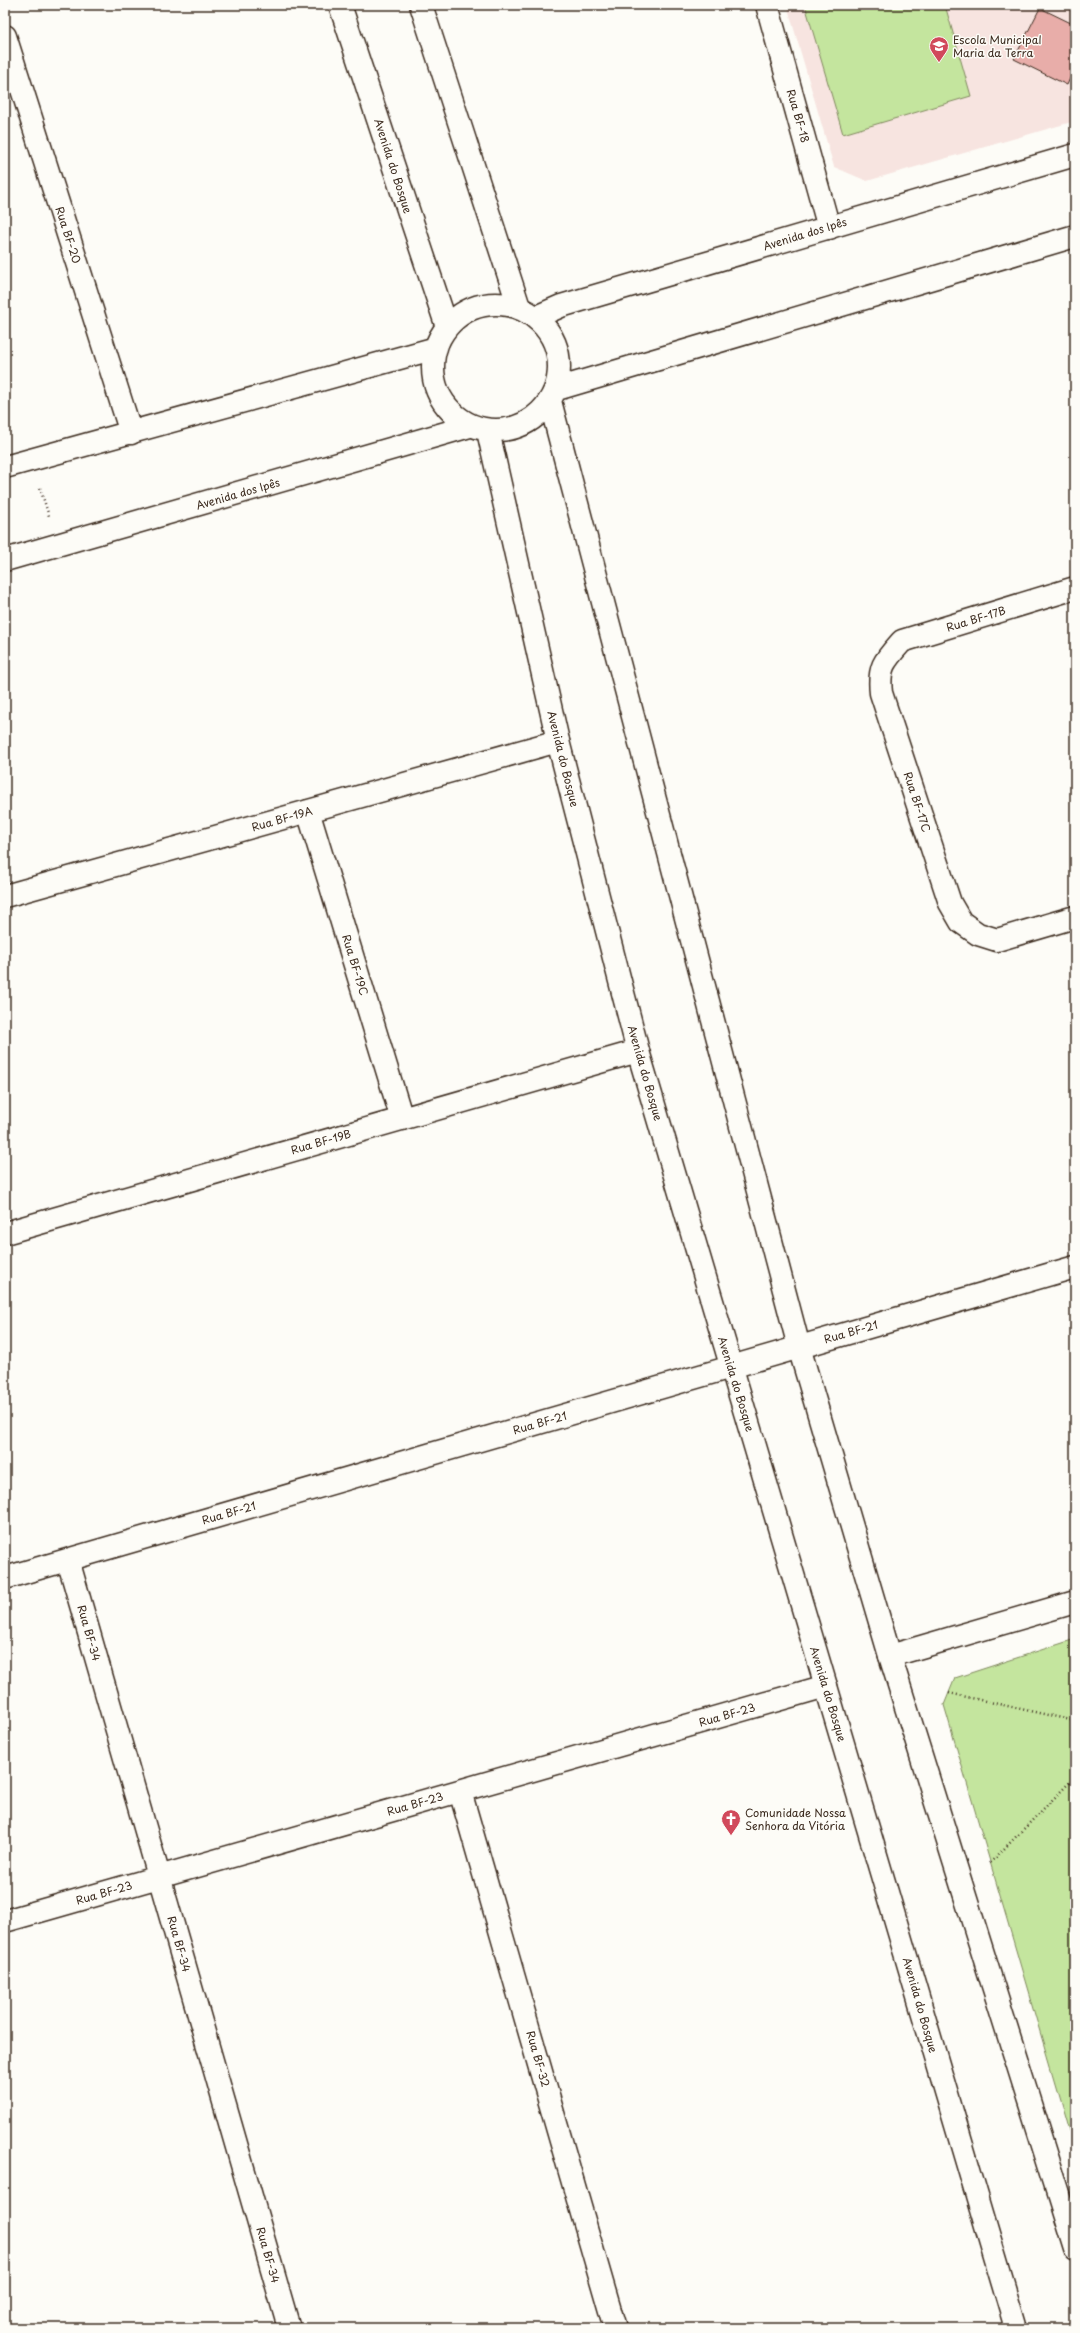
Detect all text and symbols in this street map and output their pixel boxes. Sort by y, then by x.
place label: Escola Municipal Maria da Terra [953,31,1042,61]
school or university icon: Escola Municipal Maria da Terra [928,35,950,63]
street label: Rua BF-18 [783,87,814,145]
street label: Avenida do Bosque [370,116,417,215]
street label: Rua BF-20 [51,204,86,265]
street label: Avenida dos Ipês [761,213,849,254]
street label: Avenida dos Ipês [194,473,282,514]
street label: Rua BF-17B [944,601,1008,636]
street label: Avenida do Bosque [543,709,584,809]
street label: Rua BF-17C [900,769,935,834]
street label: Rua BF-19A [249,802,314,835]
street label: Rua BF-19C [338,932,373,998]
street label: Avenida do Bosque [624,1023,667,1123]
street label: Rua BF-19B [289,1125,353,1158]
street label: Rua BF-21 [822,1316,880,1347]
street label: Avenida do Bosque [714,1334,759,1434]
street label: Rua BF-21 [511,1407,569,1438]
street label: Rua BF-21 [200,1497,258,1528]
street label: Rua BF-34 [73,1603,106,1663]
street label: Avenida do Bosque [806,1644,851,1744]
street label: Rua BF-23 [697,1698,757,1731]
street label: Rua BF-23 [385,1787,445,1820]
place label: Comunidade Nossa Senhora da Vitória [745,1804,846,1834]
church icon: Comunidade Nossa Senhora da Vitória [720,1808,742,1836]
street label: Rua BF-23 [74,1876,134,1909]
street label: Rua BF-34 [163,1914,196,1974]
street label: Avenida do Bosque [899,1955,942,2055]
street label: Rua BF-32 [522,2029,555,2089]
street label: Rua BF-34 [252,2225,285,2285]

